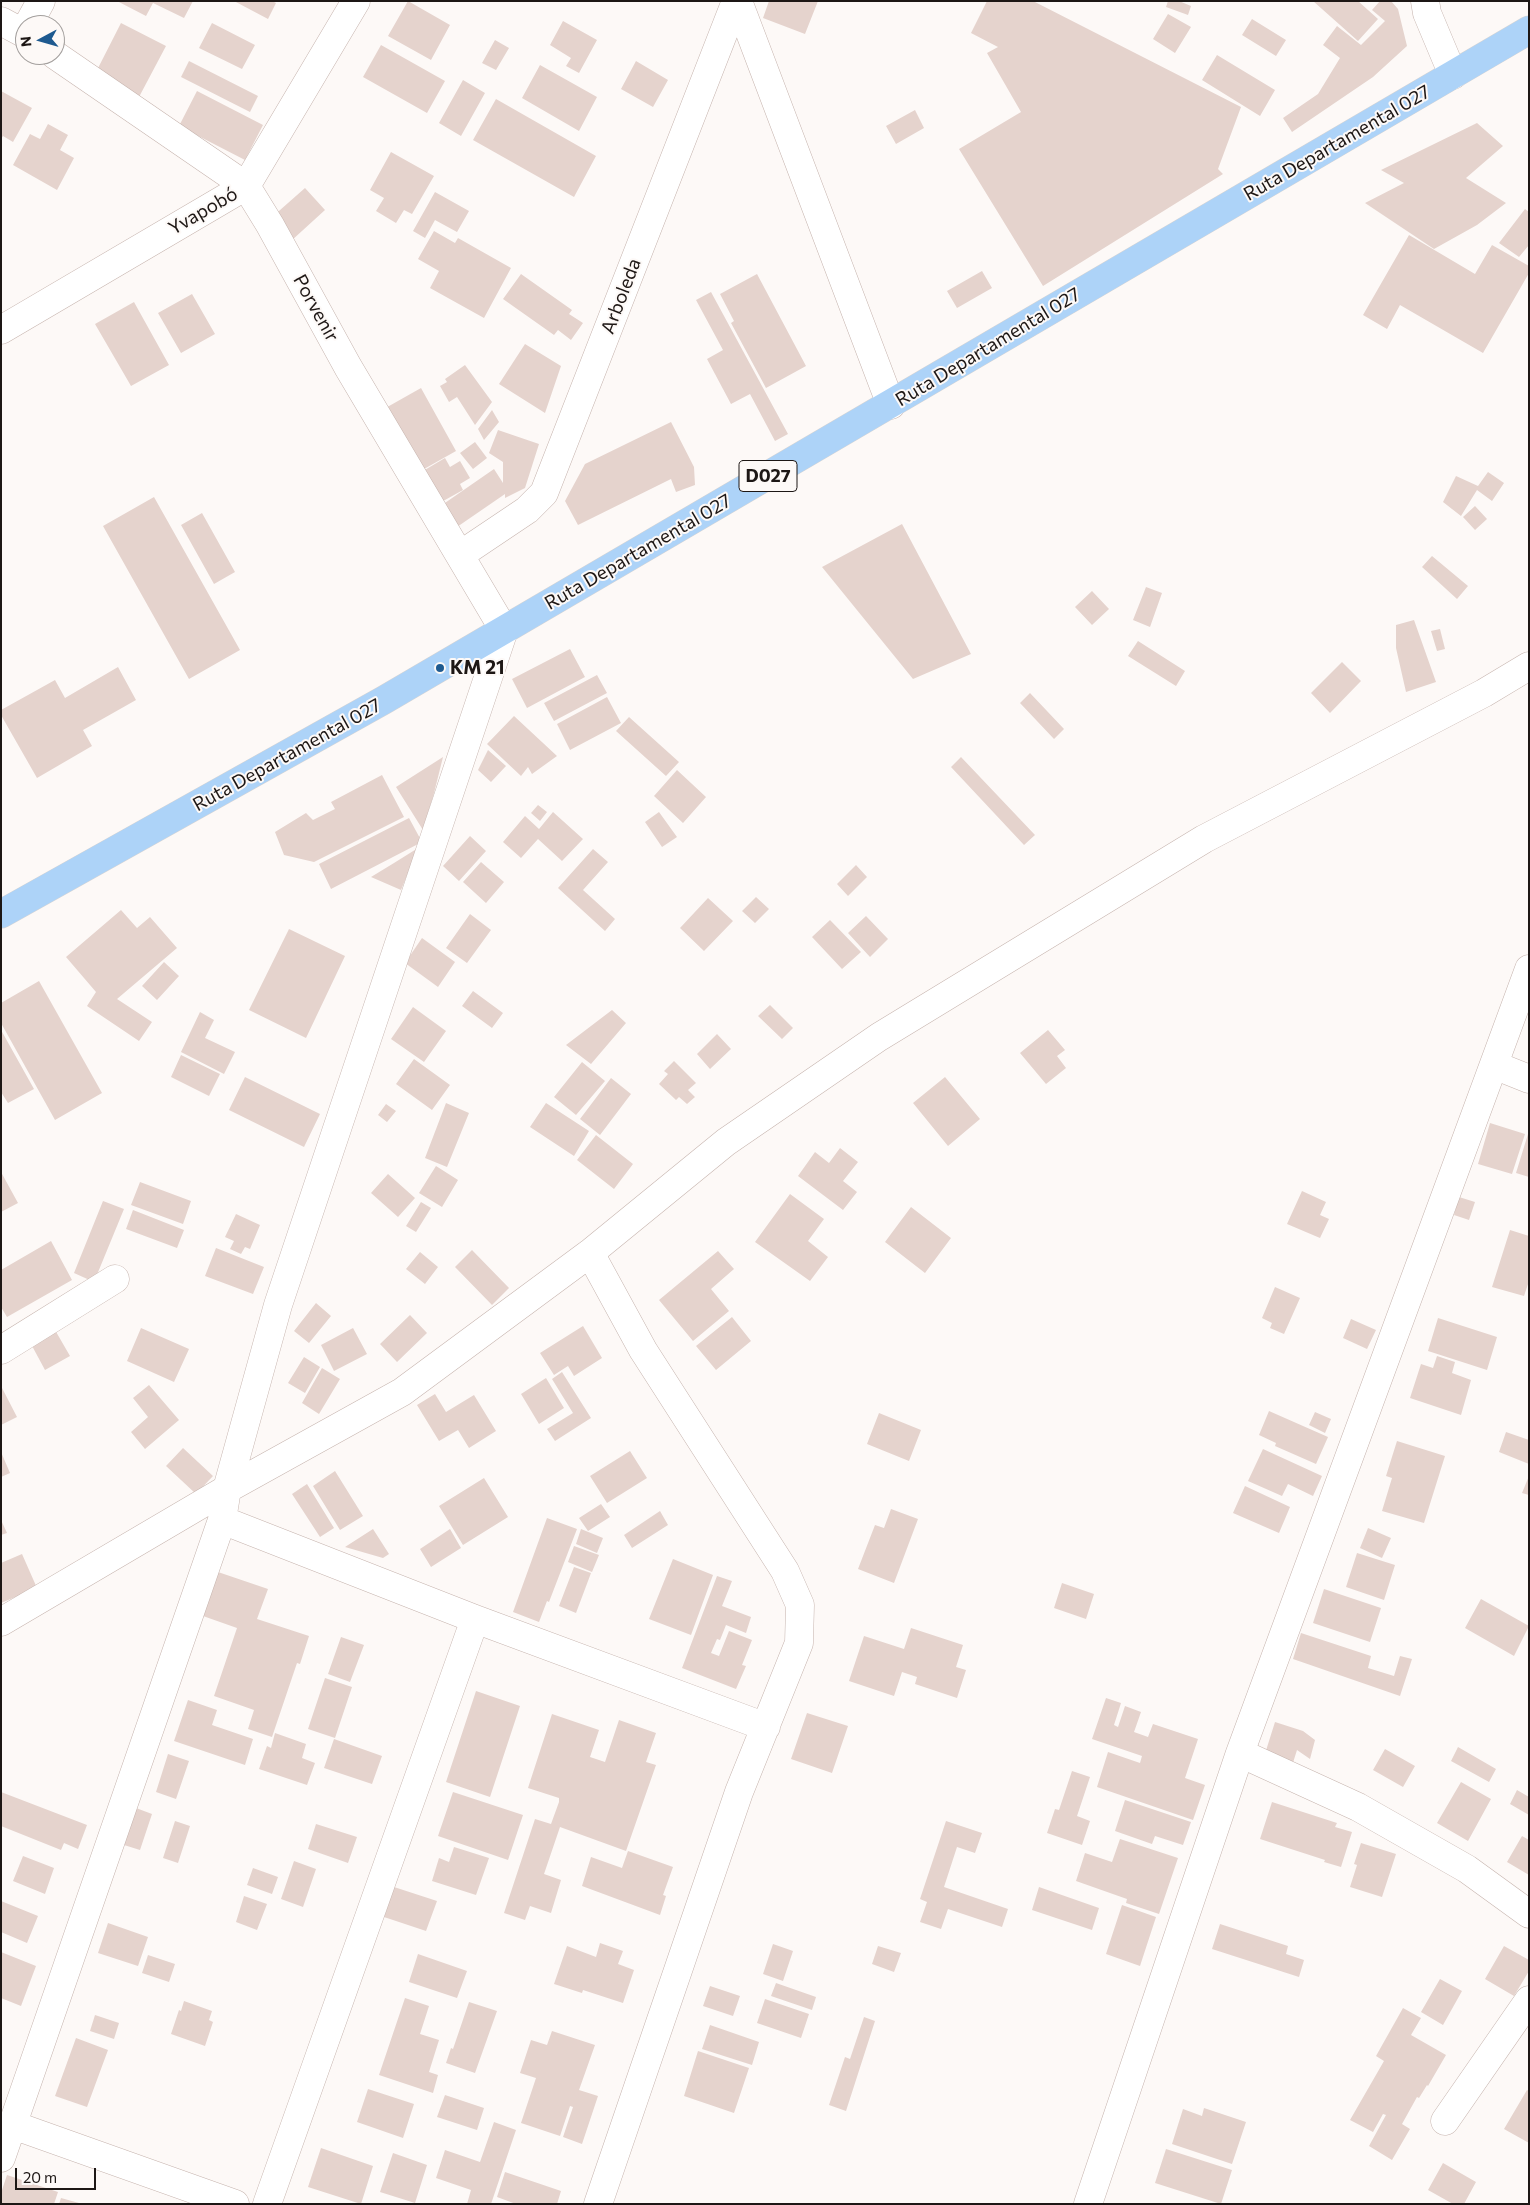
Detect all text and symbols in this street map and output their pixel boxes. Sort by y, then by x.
north arrow [15,15,65,65]
text: N [17,35,35,48]
street label: Ruta Departamental 027 [1240,80,1434,206]
street label: Yvapobó [164,182,242,240]
street label: Arboleda [596,255,646,337]
street label: Porvenir [288,270,344,346]
street label: Ruta Departamental 027 [891,283,1085,411]
road number: D027 [739,461,797,492]
street label: Ruta Departamental 027 [541,489,735,615]
place label: KM 21 [450,657,505,679]
marker: KM 21 [434,662,446,674]
street label: Ruta Departamental 027 [189,694,385,816]
scale bar [18,2158,99,2190]
text: 20 m [23,2168,57,2186]

